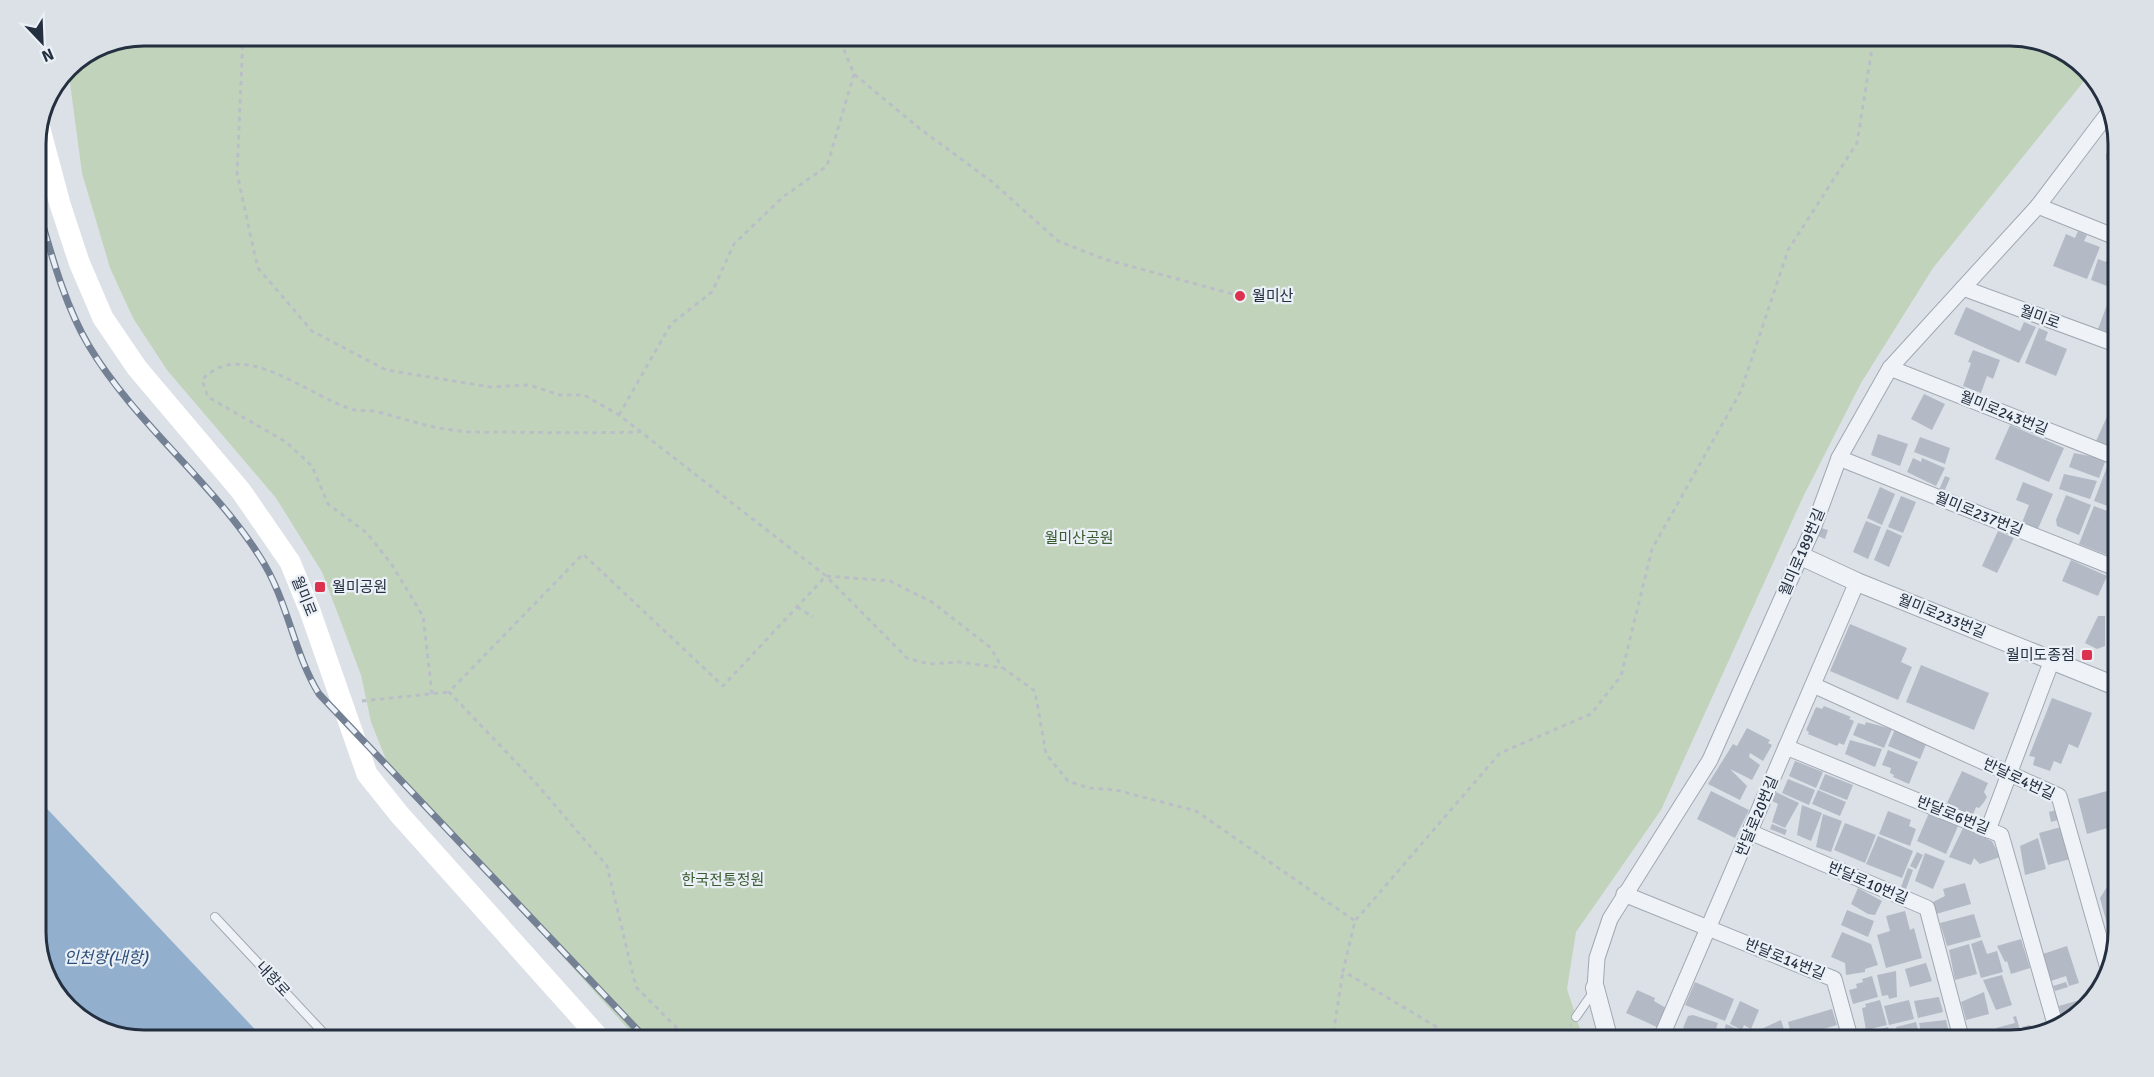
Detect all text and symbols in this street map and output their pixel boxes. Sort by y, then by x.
north arrow [12,12,72,72]
text: N [38,44,57,66]
place label: 월미산 [1252,287,1294,305]
marker: 월미산 [1233,289,1247,303]
street label: 월미로 [2017,301,2063,333]
street label: 월미로243번길 [1957,387,2051,439]
street label: 월미로237번길 [1932,488,2026,540]
street label: 월미로189번길 [1775,506,1829,598]
park label: 월미산공원 [1044,529,1114,547]
street label: 월미로 [288,573,320,619]
place label: 월미공원 [332,578,387,596]
marker: 월미공원 [313,580,327,594]
street label: 월미로233번길 [1895,590,1989,642]
place label: 월미도종점 [2006,646,2075,664]
marker: 월미도종점 [2080,648,2094,662]
street label: 반달로4번길 [1980,755,2058,803]
street label: 반달로20번길 [1732,773,1782,859]
street label: 반달로6번길 [1914,792,1992,838]
street label: 반달로10번길 [1825,858,1911,908]
park label: 한국전통정원 [682,871,764,889]
street label: 반달로14번길 [1742,935,1828,983]
water label: 인천항(내항) [64,948,149,968]
street label: 내항로 [252,958,294,1000]

